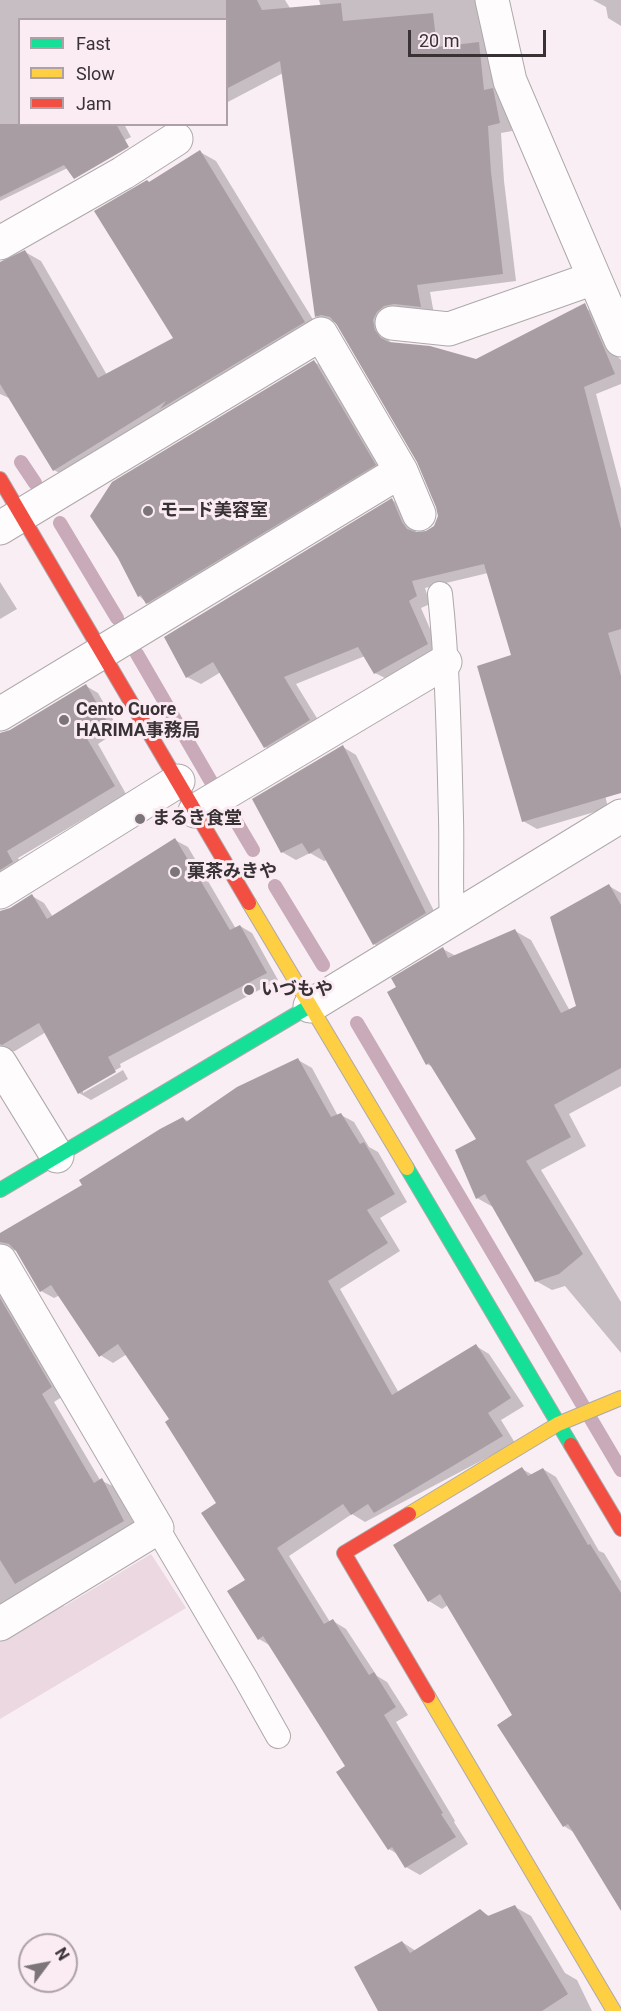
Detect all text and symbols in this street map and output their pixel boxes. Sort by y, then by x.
legend [18,18,228,126]
scale bar [411,18,549,56]
text: 20 m [419,30,459,51]
text: Fast [76,33,111,54]
text: Slow [76,63,115,84]
text: Jam [76,93,112,114]
place label: モード美容室 [160,500,268,522]
marker: モード美容室 [141,504,155,518]
place label: Cento Cuore HARIMA事務局 [76,699,200,742]
marker: Cento Cuore HARIMA事務局 [57,713,71,727]
place label: まるき食堂 [152,808,242,830]
marker: まるき食堂 [133,812,147,826]
place label: 菓茶みきや [187,861,277,883]
marker: 菓茶みきや [168,865,182,879]
place label: いづもや [261,979,333,1001]
marker: いづもや [242,983,256,997]
north arrow [18,1933,78,1993]
text: N [51,1944,73,1964]

